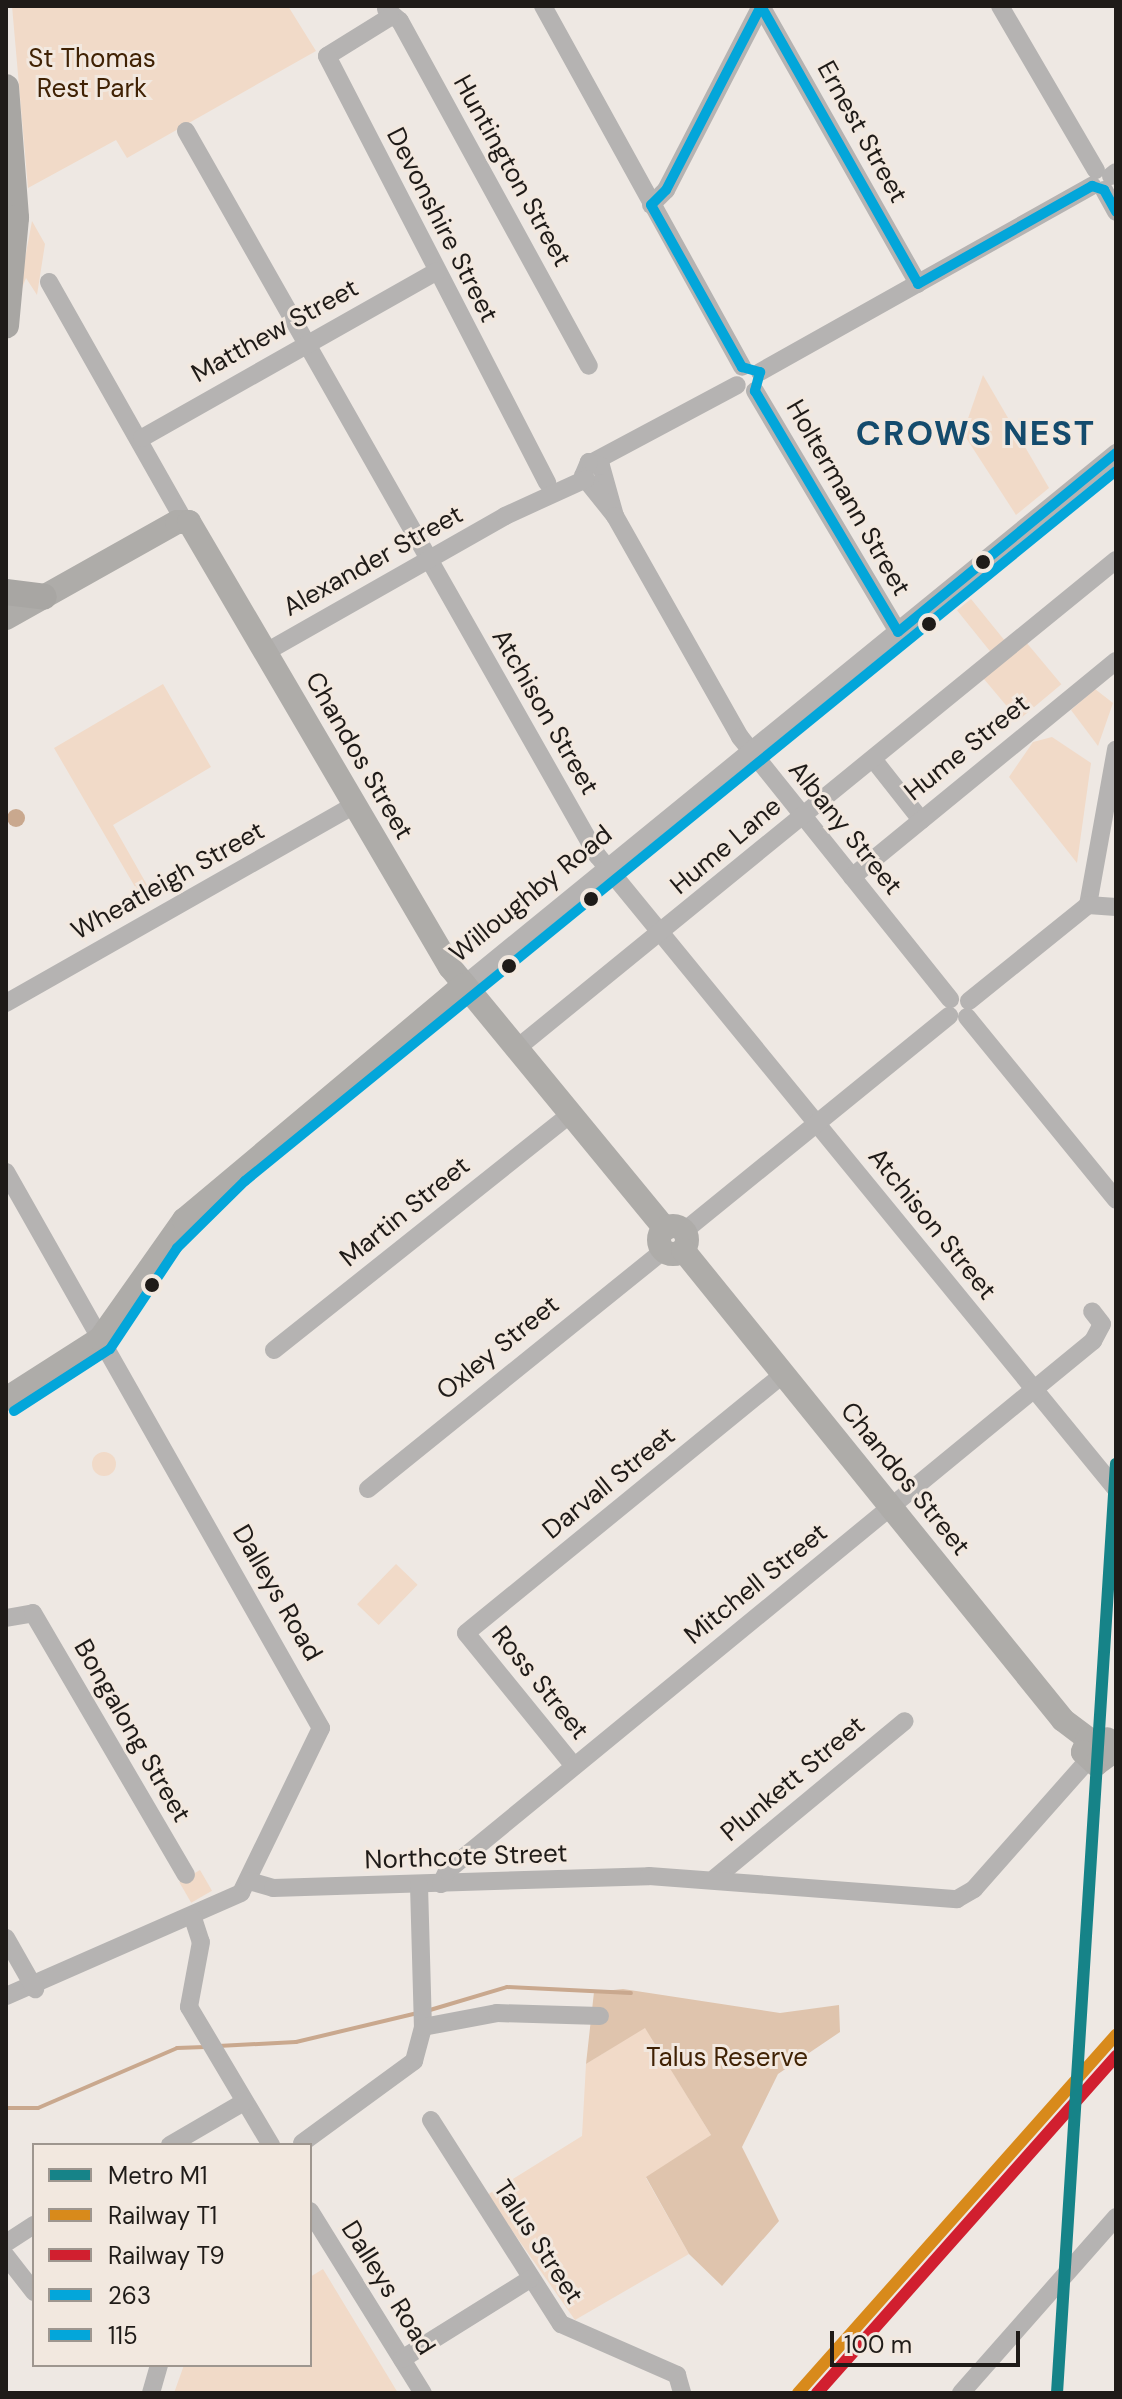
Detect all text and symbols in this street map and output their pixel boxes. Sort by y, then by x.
park label: St Thomas Rest Park [28,43,156,104]
street label: Ernest Street [810,56,914,208]
street label: Huntington Street [446,70,578,272]
street label: Devonshire Street [379,122,505,328]
street label: Matthew Street [186,272,364,390]
street label: Holtermann Street [779,395,917,601]
district label: CROWS NEST [856,414,1096,454]
street label: Alexander Street [278,499,468,623]
unlabelled marker [975,554,991,570]
unlabelled marker [921,616,937,632]
street label: Atchison Street [485,624,605,800]
street label: Chandos Street [298,667,420,845]
street label: Hume Street [898,688,1036,808]
street label: Albany Street [782,755,908,901]
street label: Hume Lane [664,791,788,901]
street label: Wheatleigh Street [66,815,270,947]
street label: Willoughby Road [444,819,618,969]
unlabelled marker [583,891,599,907]
unlabelled marker [501,958,517,974]
street label: Atchison Street [861,1142,1003,1306]
street label: Martin Street [334,1150,476,1274]
unlabelled marker [144,1277,160,1293]
street label: Oxley Street [431,1289,565,1407]
street label: Chandos Street [834,1396,976,1562]
street label: Darvall Street [537,1420,681,1546]
street label: Mitchell Street [678,1517,834,1651]
street label: Dalleys Road [225,1519,329,1667]
street label: Ross Street [485,1620,595,1746]
street label: Bongalong Street [67,1634,197,1828]
street label: Plunkett Street [715,1710,871,1848]
street label: Northcote Street [364,1838,568,1876]
park label: Talus Reserve [646,2042,808,2074]
legend [32,2143,312,2367]
text: Metro M1 [108,2160,208,2191]
street label: Talus Street [486,2174,590,2310]
text: Railway T1 [108,2200,217,2231]
street label: Dalleys Road [334,2215,442,2361]
text: Railway T9 [108,2240,225,2271]
text: 263 [108,2280,151,2311]
scale bar [834,2315,1024,2365]
text: 115 [108,2320,138,2351]
text: 100 m [844,2329,912,2360]

